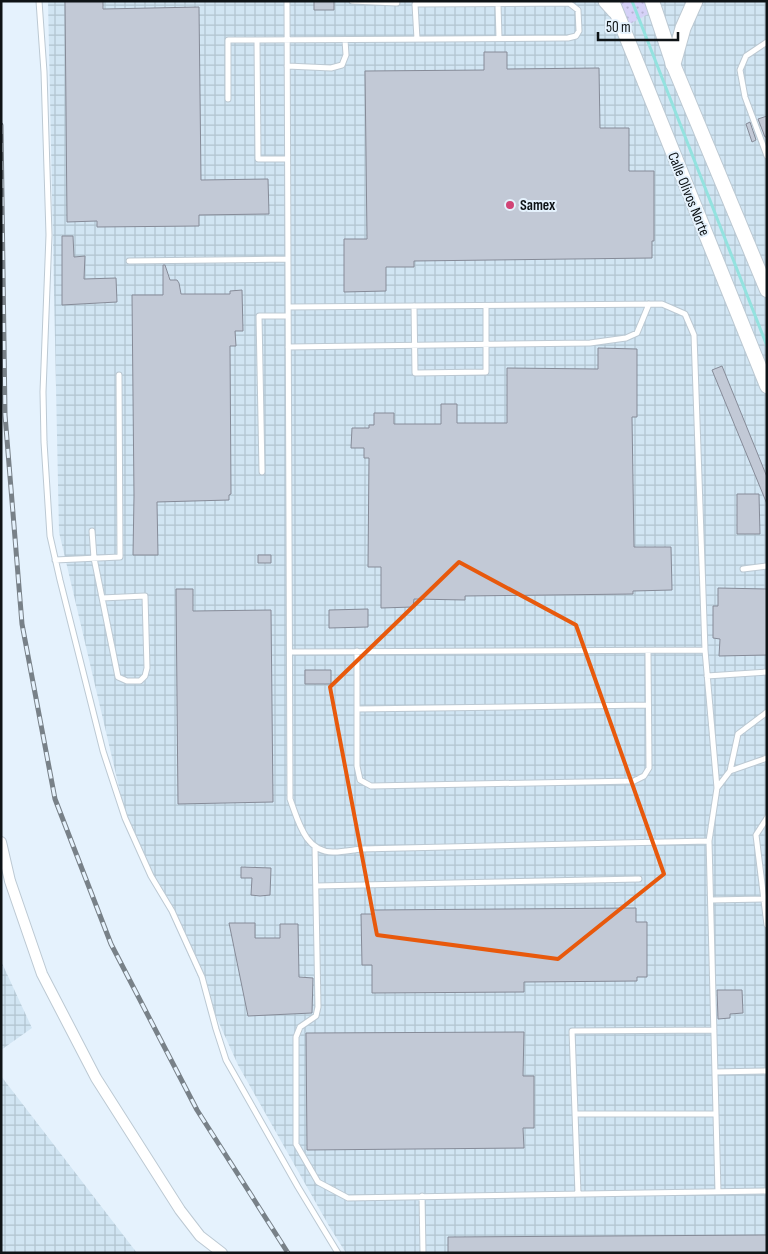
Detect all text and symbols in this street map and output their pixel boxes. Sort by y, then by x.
scale bar [598,10,678,42]
text: 50 m [606,18,631,37]
street label: Calle Olivos Norte [663,150,714,239]
place label: Samex [520,196,556,215]
marker: Samex [504,199,516,211]

